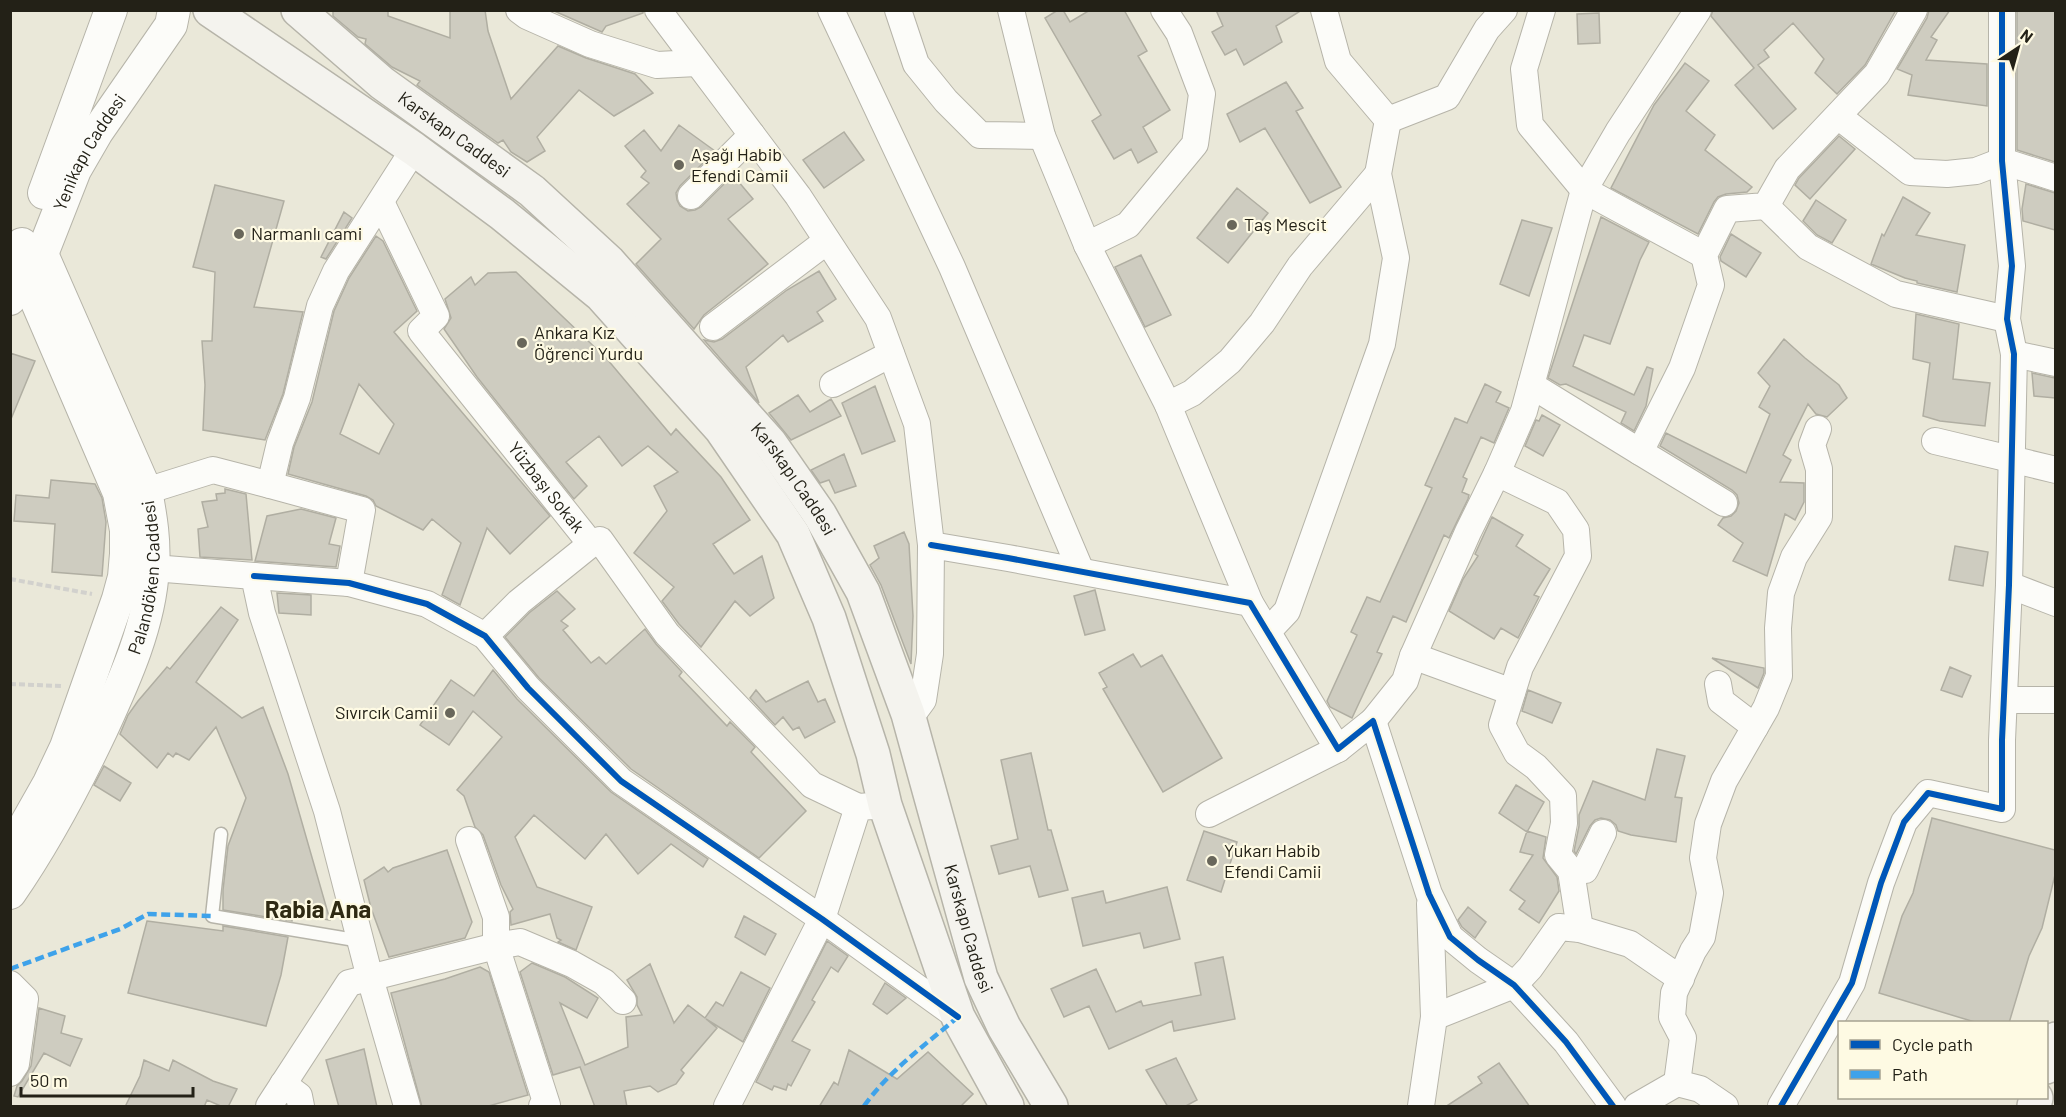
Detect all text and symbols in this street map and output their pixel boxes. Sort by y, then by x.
north arrow [1988,18,2048,78]
text: N [2017,25,2037,46]
street label: Karskapı Caddesi [394,86,515,182]
street label: Yenikapı Caddesi [48,89,130,214]
place label: Aşağı Habib Efendi Camii [691,143,789,186]
marker: Aşağı Habib Efendi Camii [672,158,686,172]
place label: Taş Mescit [1244,213,1327,235]
marker: Taş Mescit [1225,218,1239,232]
place label: Narmanlı cami [251,222,362,244]
marker: Narmanlı cami [232,227,246,241]
place label: Ankara Kız Öğrenci Yurdu [534,321,643,364]
marker: Ankara Kız Öğrenci Yurdu [515,336,529,350]
street label: Karskapı Caddesi [747,417,841,539]
street label: Yüzbaşı Sokak [504,437,590,537]
street label: Palandöken Caddesi [123,499,164,657]
place label: Sıvırcık Camii [335,701,438,723]
marker: Sıvırcık Camii [443,706,457,720]
place label: Yukarı Habib Efendi Camii [1224,839,1322,882]
marker: Yukarı Habib Efendi Camii [1205,854,1219,868]
street label: Karskapı Caddesi [940,862,999,996]
district label: Rabia Ana [265,894,371,923]
legend [1838,1021,2048,1099]
text: Cycle path [1892,1033,1973,1055]
scale bar [21,1060,194,1098]
text: Path [1892,1063,1928,1085]
text: 50 m [30,1069,68,1091]

